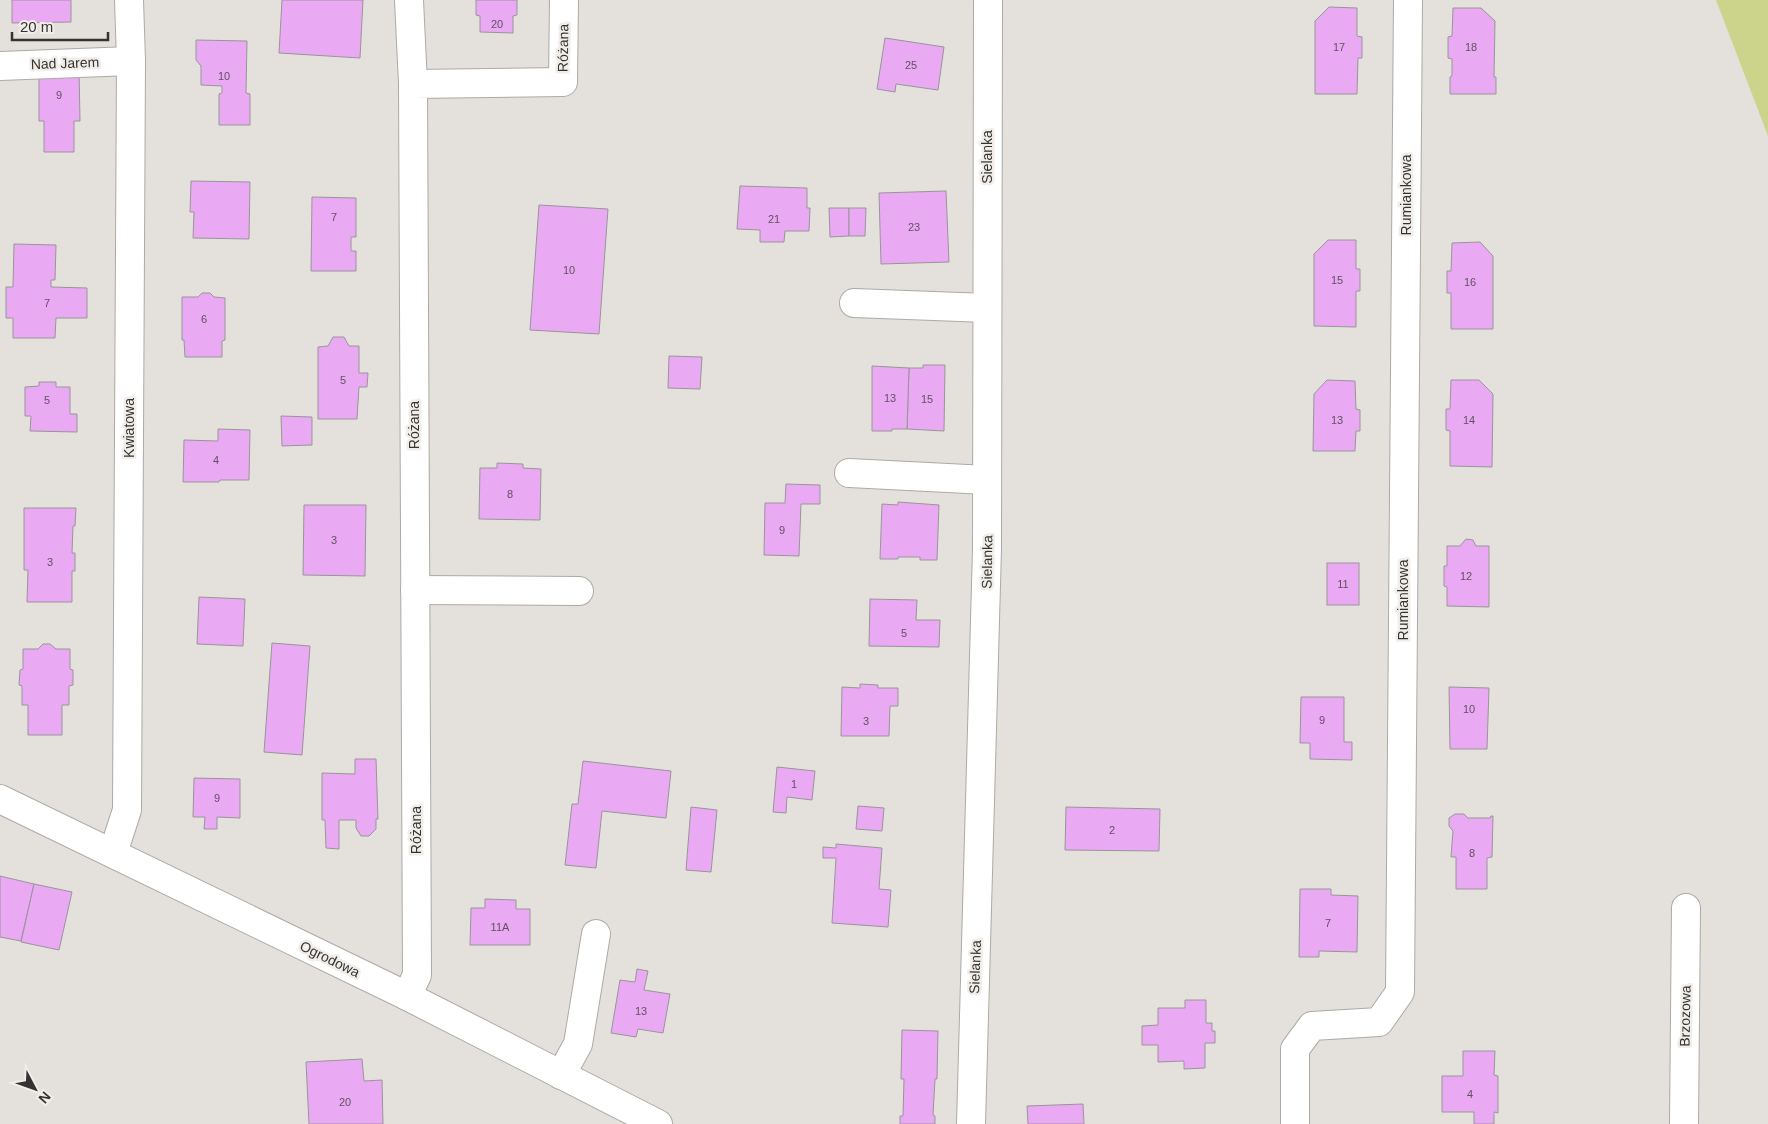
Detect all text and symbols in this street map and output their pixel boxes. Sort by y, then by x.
scale bar [12,10,109,42]
text: 20 m [20,18,53,35]
house number: 20 [491,18,503,30]
street label: Różana [555,24,571,72]
house number: 17 [1333,41,1345,53]
house number: 18 [1465,41,1477,53]
street label: Nad Jarem [31,54,99,72]
house number: 25 [905,59,917,71]
house number: 10 [218,70,230,82]
house number: 9 [56,89,62,101]
street label: Sielanka [979,130,995,184]
street label: Rumiankowa [1398,154,1414,235]
house number: 7 [331,211,337,223]
house number: 21 [768,213,780,225]
house number: 23 [908,221,920,233]
house number: 10 [563,264,575,276]
house number: 15 [1331,274,1343,286]
house number: 16 [1464,276,1476,288]
house number: 7 [44,297,50,309]
house number: 6 [201,313,207,325]
house number: 5 [340,374,346,386]
house number: 13 [884,392,896,404]
house number: 15 [921,393,933,405]
house number: 5 [44,394,50,406]
street label: Kwiatowa [121,398,137,458]
street label: Różana [406,401,422,449]
house number: 13 [1331,414,1343,426]
house number: 14 [1463,414,1475,426]
house number: 4 [213,454,219,466]
house number: 8 [507,488,513,500]
house number: 9 [779,524,785,536]
house number: 3 [331,534,337,546]
street label: Sielanka [979,535,995,589]
house number: 3 [47,556,53,568]
street label: Rumiankowa [1395,559,1411,640]
house number: 12 [1460,570,1472,582]
house number: 11 [1337,578,1349,590]
house number: 5 [901,627,907,639]
house number: 10 [1463,703,1475,715]
house number: 9 [1319,714,1325,726]
house number: 3 [863,715,869,727]
house number: 1 [791,778,797,790]
house number: 9 [214,792,220,804]
street label: Różana [408,806,424,854]
house number: 2 [1109,824,1115,836]
house number: 8 [1469,847,1475,859]
house number: 7 [1325,917,1331,929]
house number: 11A [491,921,510,933]
street label: Ogrodowa [297,938,363,980]
street label: Sielanka [966,940,984,994]
street label: Brzozowa [1676,985,1694,1047]
house number: 13 [635,1005,647,1017]
north arrow [10,1064,60,1114]
text: N [35,1088,54,1107]
house number: 4 [1467,1088,1473,1100]
house number: 20 [339,1096,351,1108]

